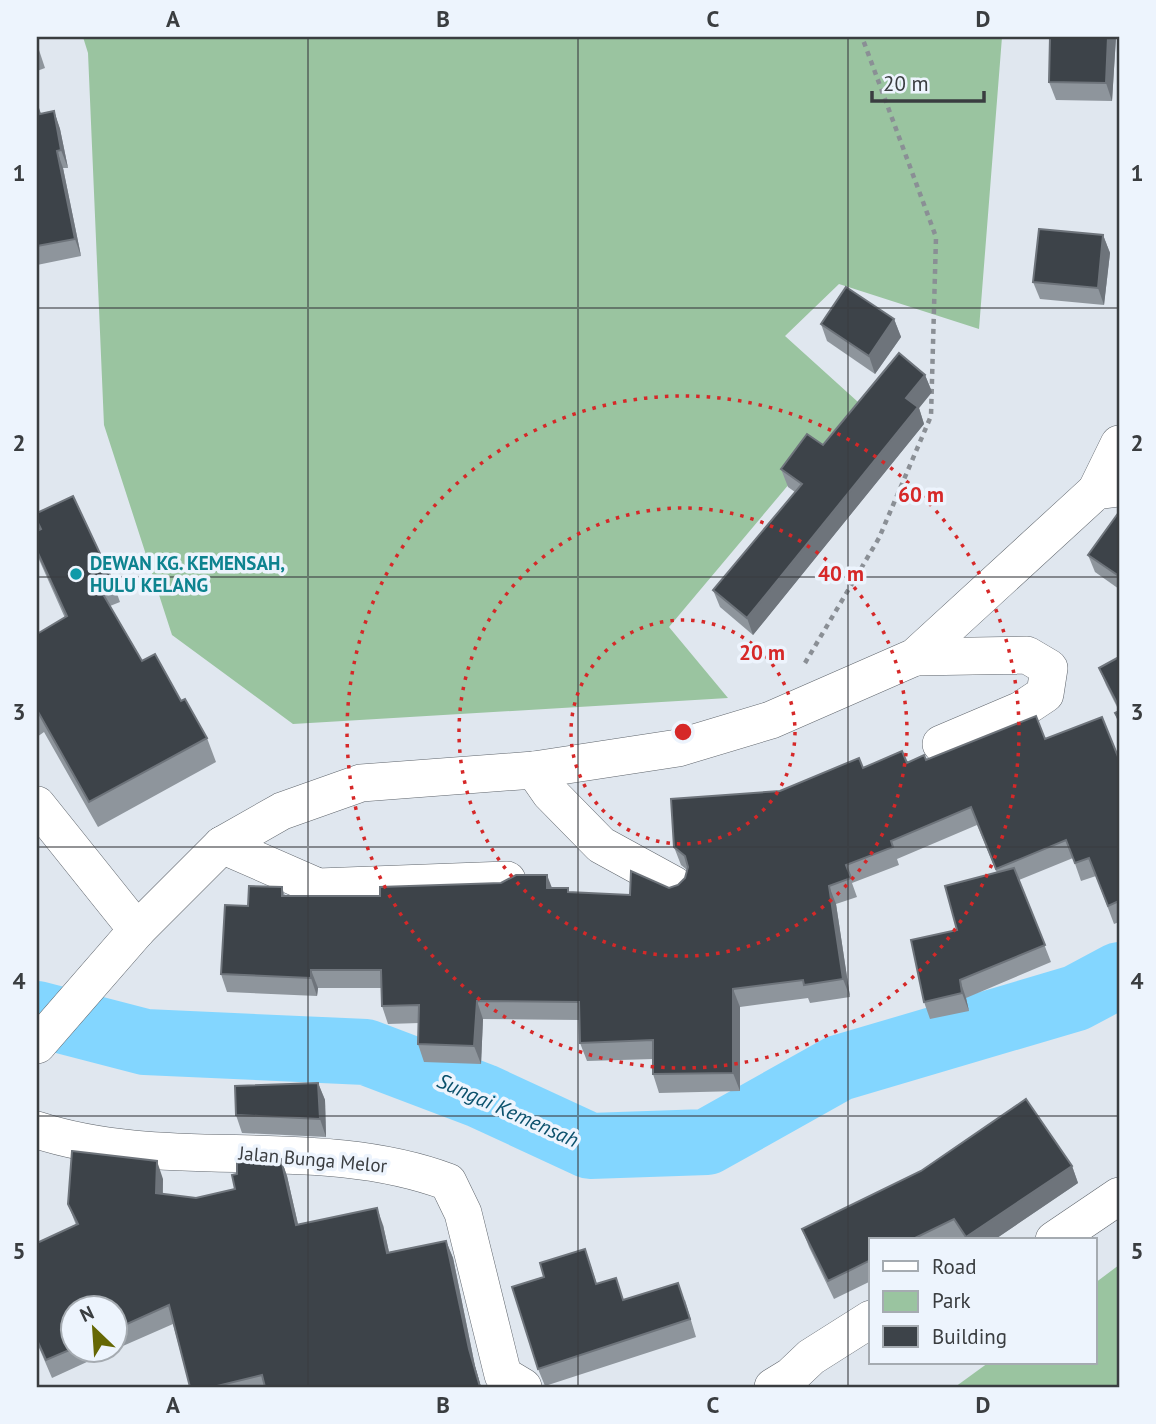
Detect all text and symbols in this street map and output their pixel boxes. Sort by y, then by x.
text: A [166,4,180,33]
text: B [436,4,450,33]
text: C [707,4,720,33]
text: D [976,4,990,33]
scale bar [872,60,984,104]
text: 20 m [883,70,929,97]
text: 1 [12,158,26,187]
text: 1 [1130,158,1144,187]
text: 2 [12,428,26,457]
text: 2 [1130,428,1144,457]
text: 60 m [898,481,944,508]
place label: DEWAN KG. KEMENSAH, HULU KELANG [90,551,285,597]
text: 40 m [818,560,864,587]
marker: DEWAN KG. KEMENSAH, HULU KELANG [68,566,84,582]
text: 20 m [739,639,785,666]
text: 3 [12,697,26,726]
text: 3 [1130,697,1144,726]
centre of rings [671,720,695,744]
text: 4 [12,966,26,995]
text: 4 [1130,966,1144,995]
water label: Sungai Kemensah [433,1067,583,1153]
street label: Jalan Bunga Melor [237,1140,389,1177]
text: 5 [12,1236,26,1265]
text: 5 [1130,1236,1144,1265]
legend [869,1238,1096,1364]
text: Road [932,1253,976,1280]
text: Park [932,1287,971,1314]
north arrow [60,1294,130,1364]
text: N [76,1300,98,1327]
text: Building [932,1323,1007,1350]
text: A [166,1390,180,1419]
text: B [436,1390,450,1419]
text: C [707,1390,720,1419]
text: D [976,1390,990,1419]

